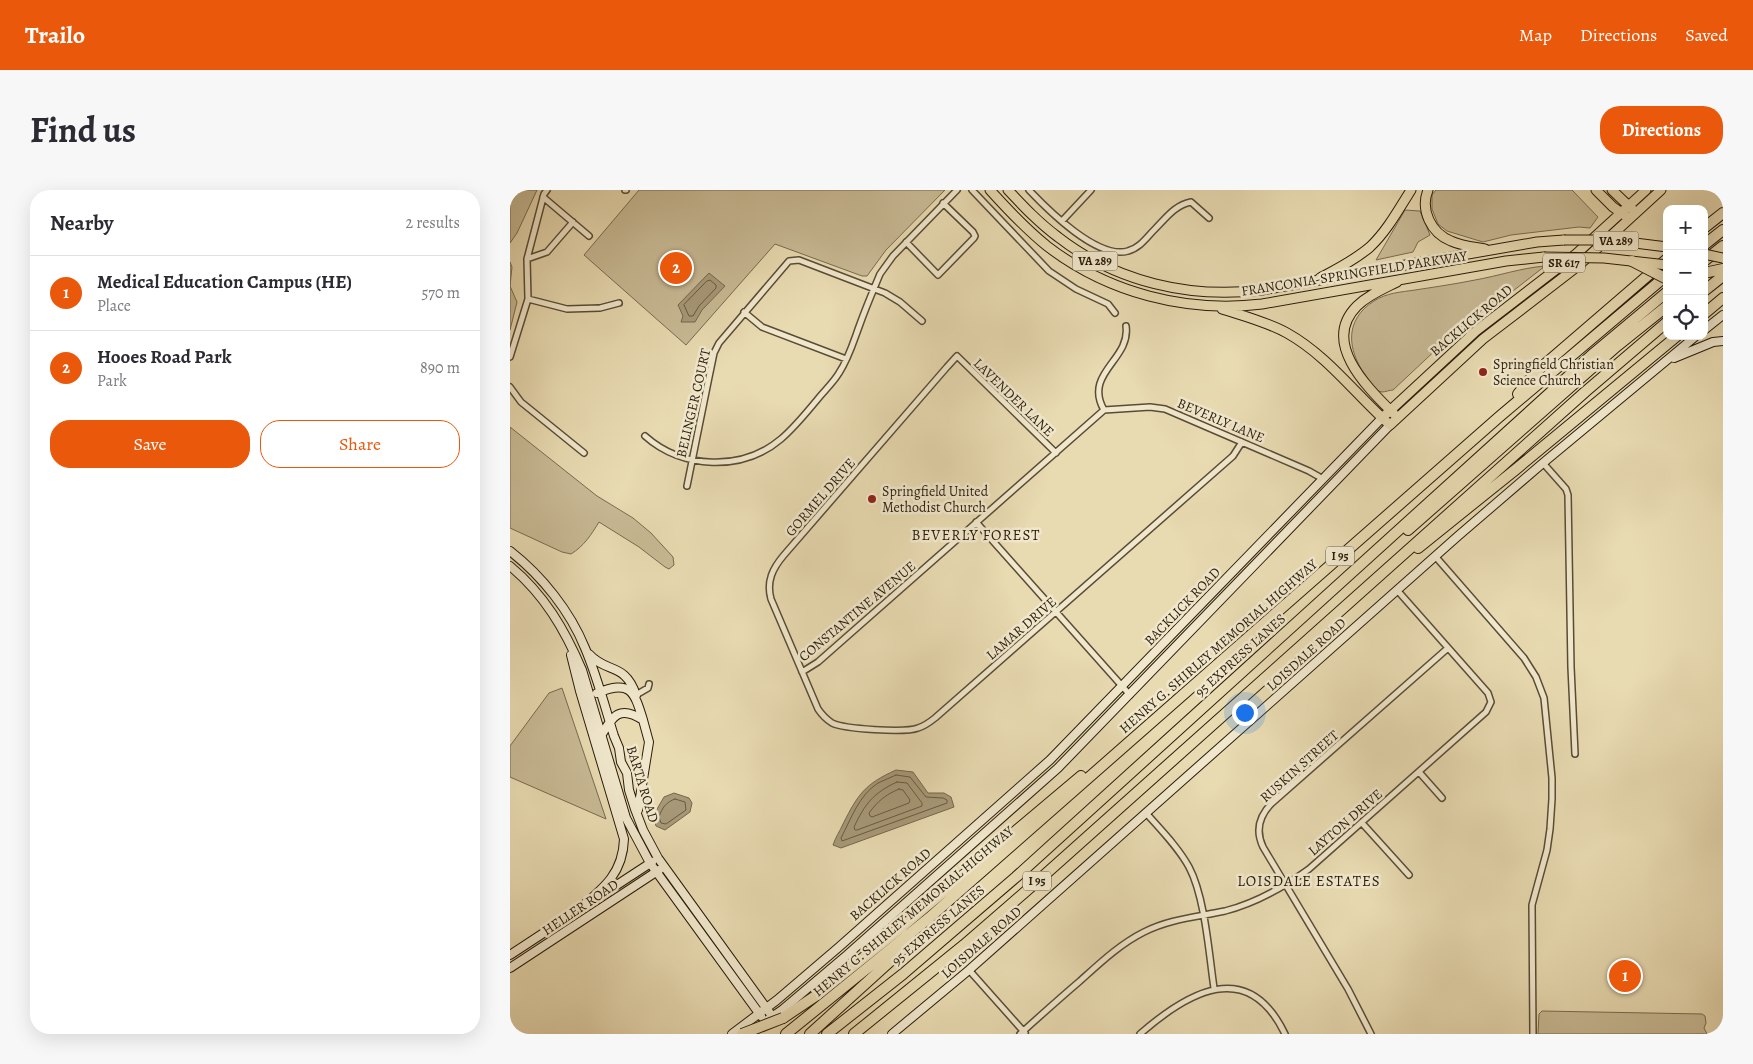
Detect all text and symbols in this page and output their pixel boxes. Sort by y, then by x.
text: Trailo [25,19,85,51]
text: Map [1519,23,1552,47]
text: Directions [1580,23,1657,47]
text: Saved [1685,23,1728,47]
text: Find us [30,106,136,154]
button: Directions [1600,106,1723,154]
map controls [1663,205,1708,340]
button: + [1663,205,1708,250]
text: Nearby [50,209,113,237]
text: 2 results [405,212,460,234]
road number: VA 289 [1594,231,1638,250]
street label: FRANCONIA-SPRINGFIELD PARKWAY [1240,246,1469,301]
pin: 2 [660,249,692,287]
button: − [1663,250,1708,295]
road number: VA 289 [1072,251,1118,270]
road number: SR 617 [1543,254,1585,272]
text: Medical Education Campus (HE) [97,269,352,295]
street label: BACKLICK ROAD [1426,280,1517,360]
text: 1 [63,282,69,304]
text: 570 m [421,282,460,304]
text: Place [97,295,131,317]
button: locate [1663,295,1708,340]
text: Hooes Road Park [97,344,232,370]
street label: BELINGER COURT [672,346,715,460]
street label: LAVENDER LANE [969,354,1058,441]
place label: Springfield Christian Science Church [1493,355,1614,390]
text: 2 [62,357,70,379]
text: 890 m [420,357,460,379]
marker: Springfield Christian Science Church [1477,366,1489,378]
text: Park [97,370,127,392]
street label: BEVERLY LANE [1174,394,1267,447]
button: Save [50,420,250,468]
button: Share [260,420,460,468]
street label: GORMEL DRIVE [781,454,860,540]
place label: Springfield United Methodist Church [882,482,989,517]
marker: Springfield United Methodist Church [866,493,878,505]
district label: BEVERLY FOREST [911,525,1041,545]
road number: I 95 [1326,546,1354,566]
street label: HENRY G. SHIRLEY MEMORIAL HIGHWAY [1115,555,1322,738]
street label: CONSTANTINE AVENUE [795,557,920,666]
street label: BACKLICK ROAD [1140,563,1225,650]
street label: LAMAR DRIVE [982,593,1060,664]
street label: 95 EXPRESS LANES [1191,609,1290,701]
street label: LOISDALE ROAD [1262,613,1350,695]
your location [1232,700,1258,726]
street label: RUSKIN STREET [1256,726,1343,807]
street label: BARTA ROAD [622,743,663,825]
street label: LAYTON DRIVE [1304,785,1387,860]
street label: HENRY G. SHIRLEY MEMORIAL HIGHWAY [809,821,1018,1001]
street label: BACKLICK ROAD [846,844,935,925]
road number: I 95 [1023,871,1051,890]
district label: LOISDALE ESTATES [1237,871,1381,891]
street label: HELLER ROAD [538,875,622,940]
street label: 95 EXPRESS LANES [888,881,989,970]
street label: LOISDALE ROAD [937,902,1026,983]
pin: 1 [1609,957,1641,995]

